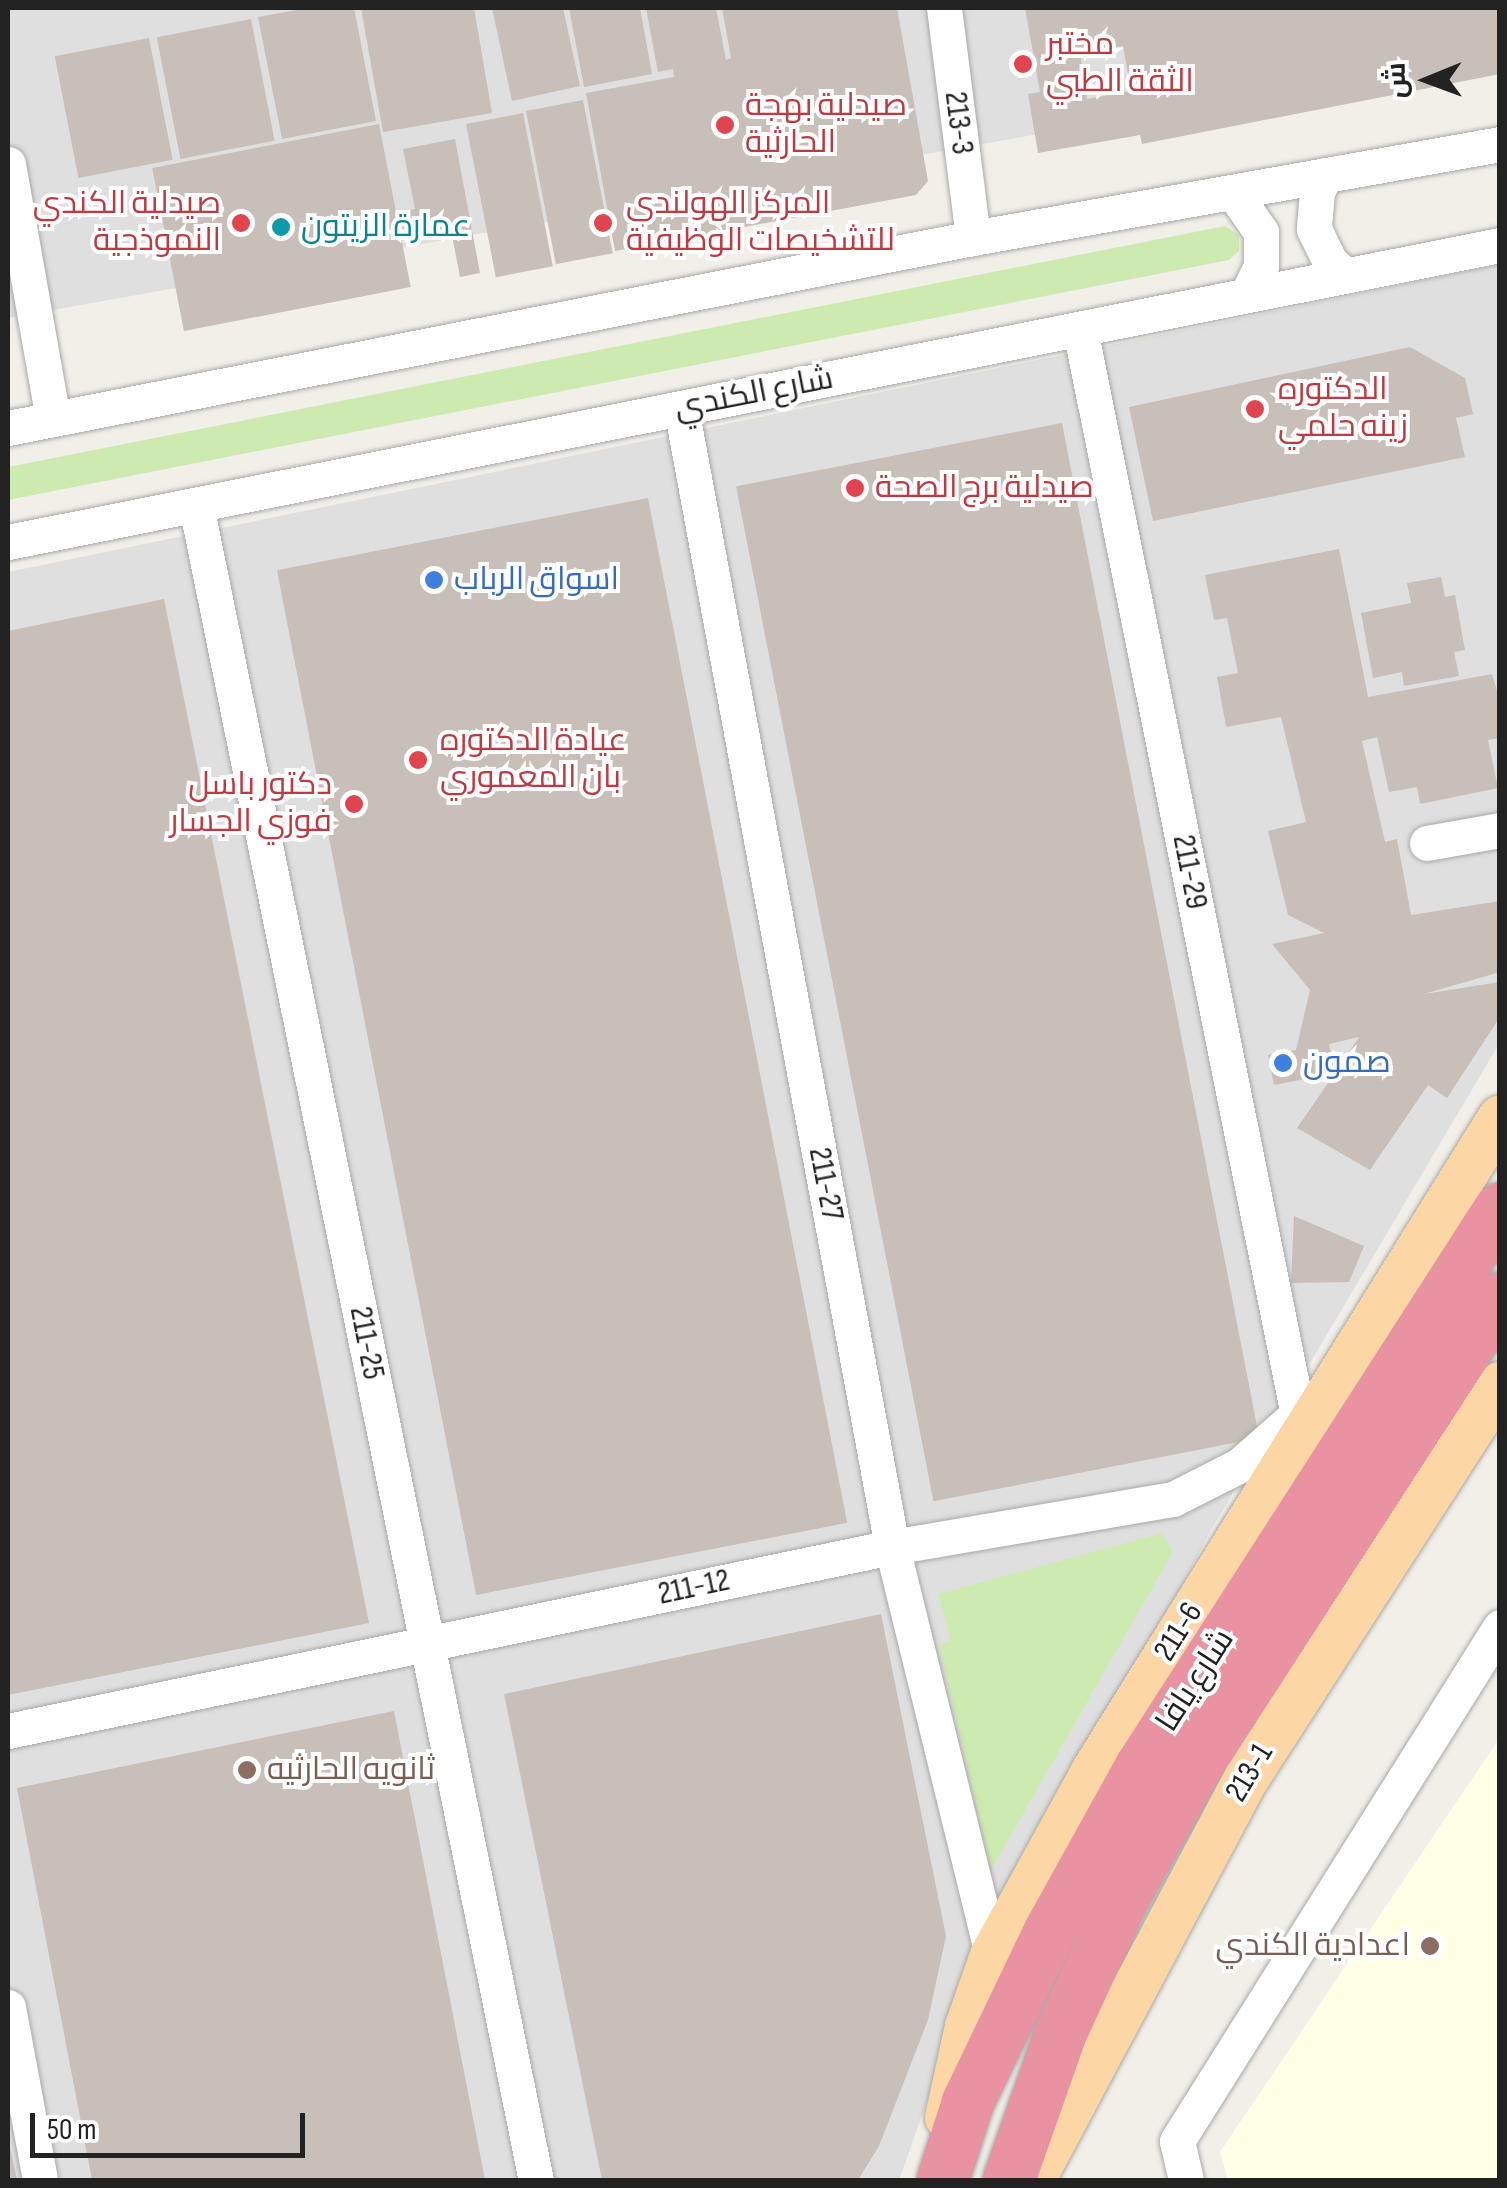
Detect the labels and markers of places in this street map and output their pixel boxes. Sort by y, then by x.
place label: مختبر الثقة الطبي [1046,27,1194,102]
marker: مختبر الثقة الطبي [1010,51,1036,77]
place label: صيدلية بهجة الحارثية [745,88,907,163]
marker: صيدلية بهجة الحارثية [714,114,736,136]
place label: صيدلية الكندي النموذجية [33,186,221,261]
place label: المركز الهولندي للتشخيصات الوظيفية [626,186,895,261]
place label: عمارة الزيتون [301,208,471,246]
marker: المركز الهولندي للتشخيصات الوظيفية [590,210,616,236]
marker: صيدلية الكندي النموذجية [230,212,252,234]
marker: عمارة الزيتون [270,216,292,238]
place label: الدكتوره زينه حلمي [1278,372,1408,447]
marker: الدكتوره زينه حلمي [1242,396,1268,422]
place label: صيدلية برج الصحة [875,469,1094,507]
marker: صيدلية برج الصحة [844,477,866,499]
place label: اسواق الرباب [454,561,619,599]
marker: اسواق الرباب [423,569,445,591]
place label: عيادة الدكتوره بان المعموري [440,723,627,798]
marker: عيادة الدكتوره بان المعموري [405,747,431,773]
place label: دكتور باسل فوزي الجسار [170,767,332,842]
marker: دكتور باسل فوزي الجسار [341,791,367,817]
place label: صمون [1303,1044,1391,1082]
marker: صمون [1272,1052,1294,1074]
place label: ثانويه الحارثيه [267,1751,435,1789]
marker: ثانويه الحارثيه [236,1759,258,1781]
place label: اعدادية الكندي [1215,1927,1410,1965]
marker: اعدادية الكندي [1419,1935,1441,1957]

